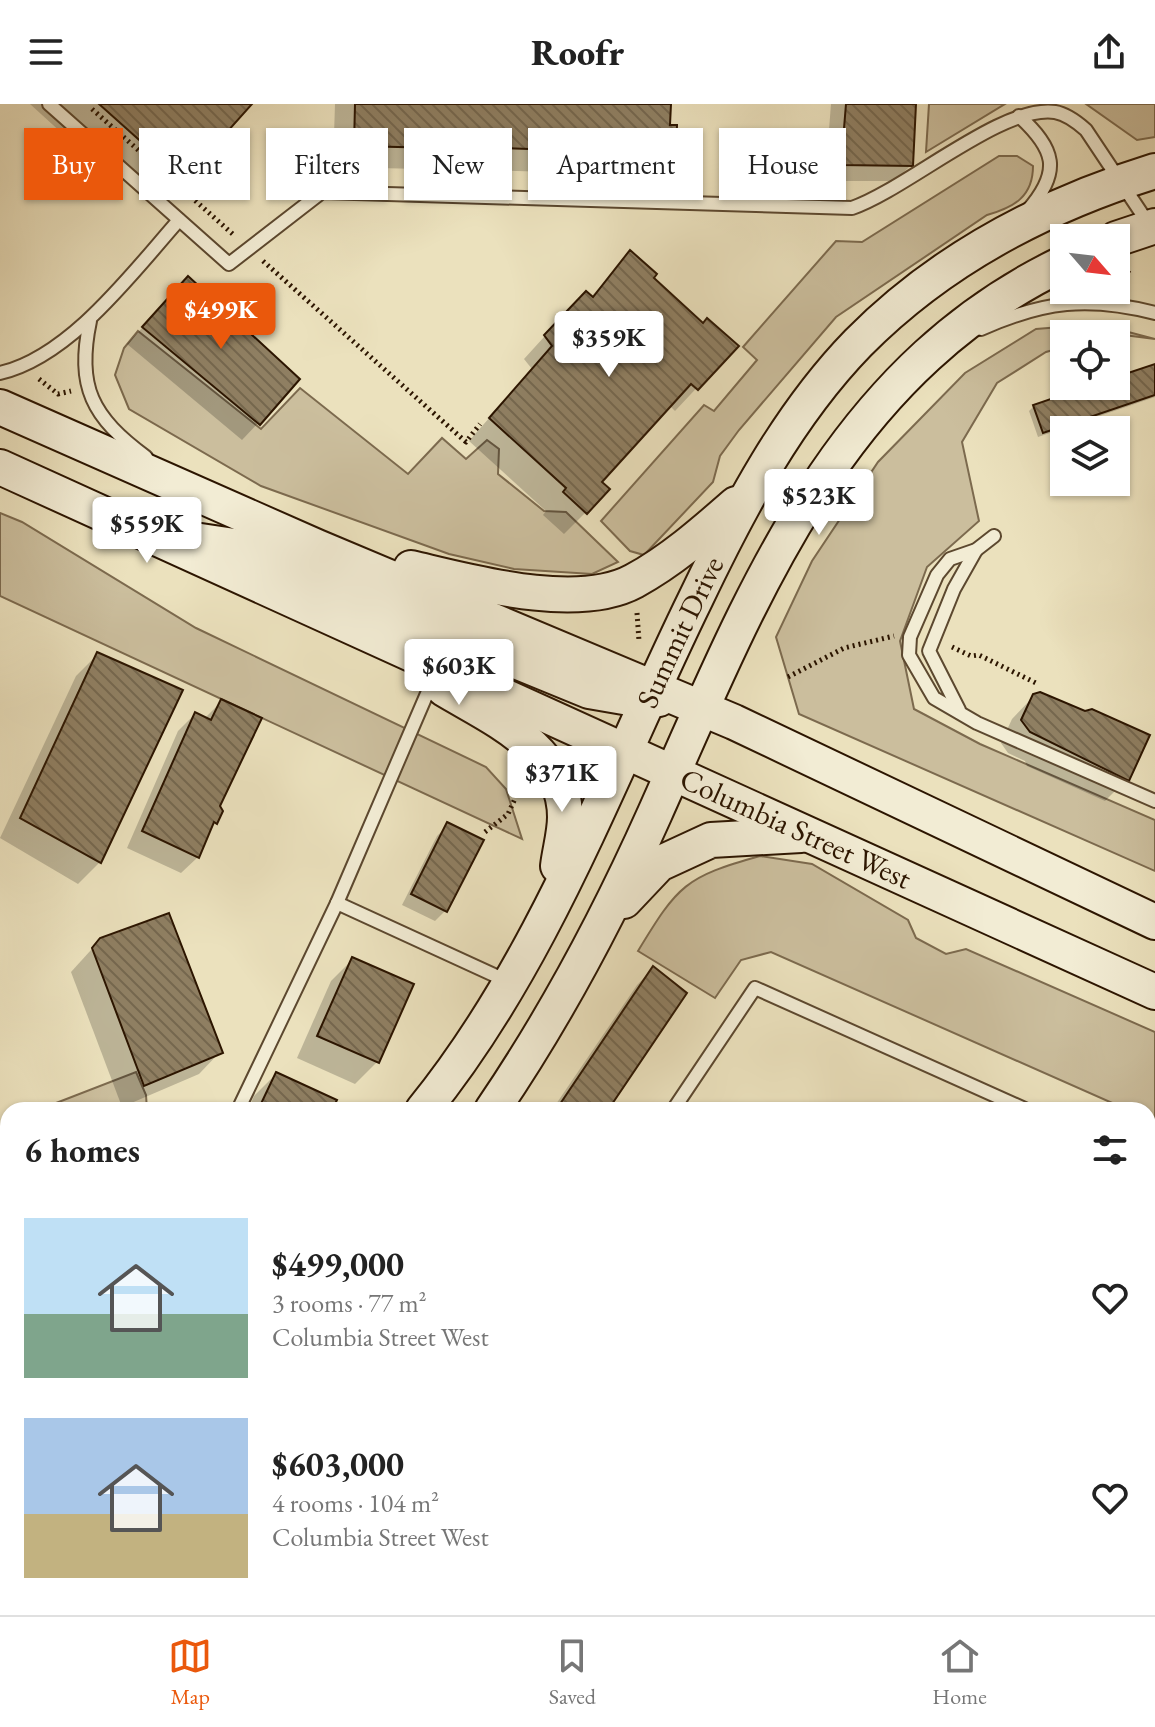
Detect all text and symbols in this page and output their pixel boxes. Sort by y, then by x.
text: Roofr [531,29,624,76]
icon: menu [24,30,68,74]
icon: share [1087,30,1131,74]
chip: Buy [24,128,123,200]
chip: Rent [139,128,250,200]
chip: Filters [266,128,388,200]
chip: New [404,128,512,200]
chip: Apartment [528,128,703,200]
chip: House [719,128,846,200]
north arrow [1050,224,1130,304]
map controls [1050,224,1130,496]
pin: $499K [165,283,277,351]
text: $499K [184,292,258,326]
pin: $359K [553,311,665,379]
text: $359K [572,320,646,354]
button: locate [1050,320,1130,400]
button: layers [1050,416,1130,496]
pin: $523K [763,469,875,537]
text: $523K [782,478,856,512]
pin: $559K [91,497,203,565]
text: $559K [110,506,184,540]
street label: Summit Drive [627,550,732,714]
pin: $603K [403,639,515,707]
text: $603K [422,648,496,682]
pin: $371K [506,746,618,814]
text: $371K [525,755,599,789]
street label: Columbia Street West [674,759,918,898]
text: 6 homes [24,1128,140,1172]
icon: filters [1088,1128,1132,1172]
text: $499,000 [272,1242,404,1286]
icon: home [88,1250,184,1346]
icon: heart [1088,1276,1132,1320]
text: 3 rooms · 77 m² [272,1286,427,1320]
text: Columbia Street West [272,1320,489,1354]
text: $603,000 [272,1442,404,1486]
icon: home [88,1450,184,1546]
icon: heart [1088,1476,1132,1520]
text: 4 rooms · 104 m² [272,1486,439,1520]
text: Columbia Street West [272,1520,489,1554]
tab: Map [168,1634,212,1711]
tab: Saved [549,1634,596,1711]
tab: Home [932,1634,987,1711]

